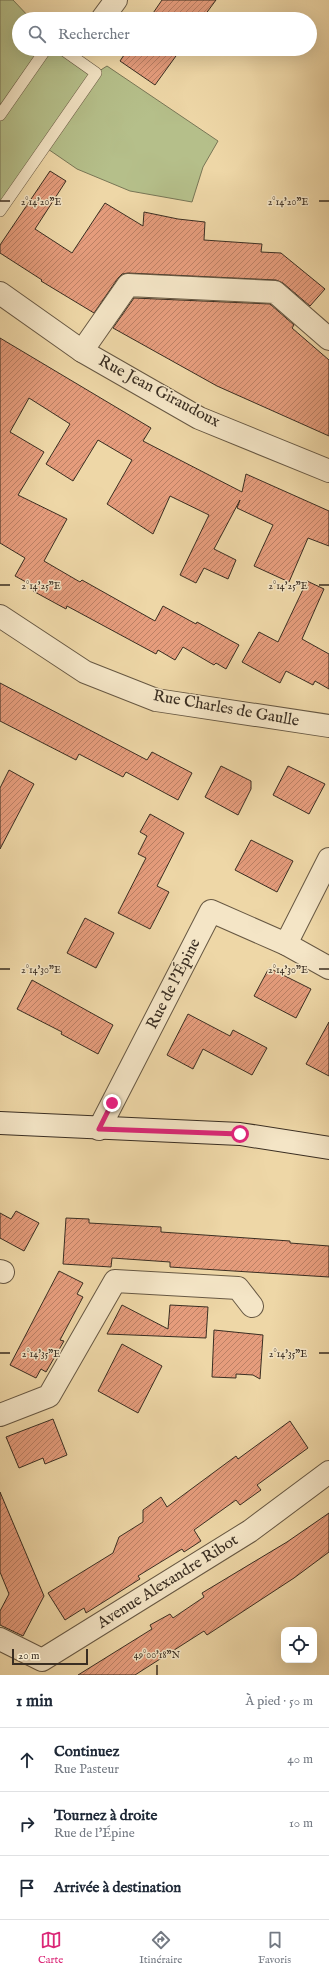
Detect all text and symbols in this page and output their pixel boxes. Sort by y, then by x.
search box [12,12,317,56]
icon: search [26,23,48,45]
text: Rechercher [58,25,130,44]
text: 2°14'20"E [21,196,61,209]
text: 2°14'20"E [268,196,308,209]
street label: Rue Jean Giraudoux [95,352,223,433]
text: 2°14'25"E [21,580,61,593]
text: 2°14'25"E [268,580,308,593]
street label: Rue Charles de Gaulle [151,686,301,732]
street label: Rue de l'Épine [141,934,205,1033]
text: 2°14'30"E [21,964,61,977]
text: 2°14'30"E [268,964,308,977]
route end [103,1094,121,1112]
route start [231,1125,249,1143]
text: 2°14'35"E [22,1348,60,1361]
text: 2°14'35"E [269,1348,307,1361]
street label: Avenue Alexandre Ribot [93,1530,243,1634]
map controls [281,1627,317,1663]
button: locate [281,1627,317,1663]
scale bar [12,1647,88,1666]
text: 20 m [18,1649,39,1663]
text: 49°00'18"N [134,1649,180,1662]
text: 1 min [16,1691,53,1712]
text: À pied · 50 m [246,1693,313,1710]
text: Continuez [54,1742,119,1761]
icon: ahead [16,1749,38,1771]
text: 40 m [287,1751,313,1768]
text: Rue Pasteur [54,1761,119,1778]
text: Tournez à droite [54,1806,157,1825]
icon: right [16,1813,38,1835]
text: 10 m [289,1815,313,1832]
text: Rue de l'Épine [54,1825,135,1842]
icon: arrive [16,1877,38,1899]
text: Arrivée à destination [54,1878,181,1897]
tab: Carte [38,1929,63,1967]
tab: Itinéraire [139,1929,182,1967]
tab: Favoris [258,1929,291,1967]

